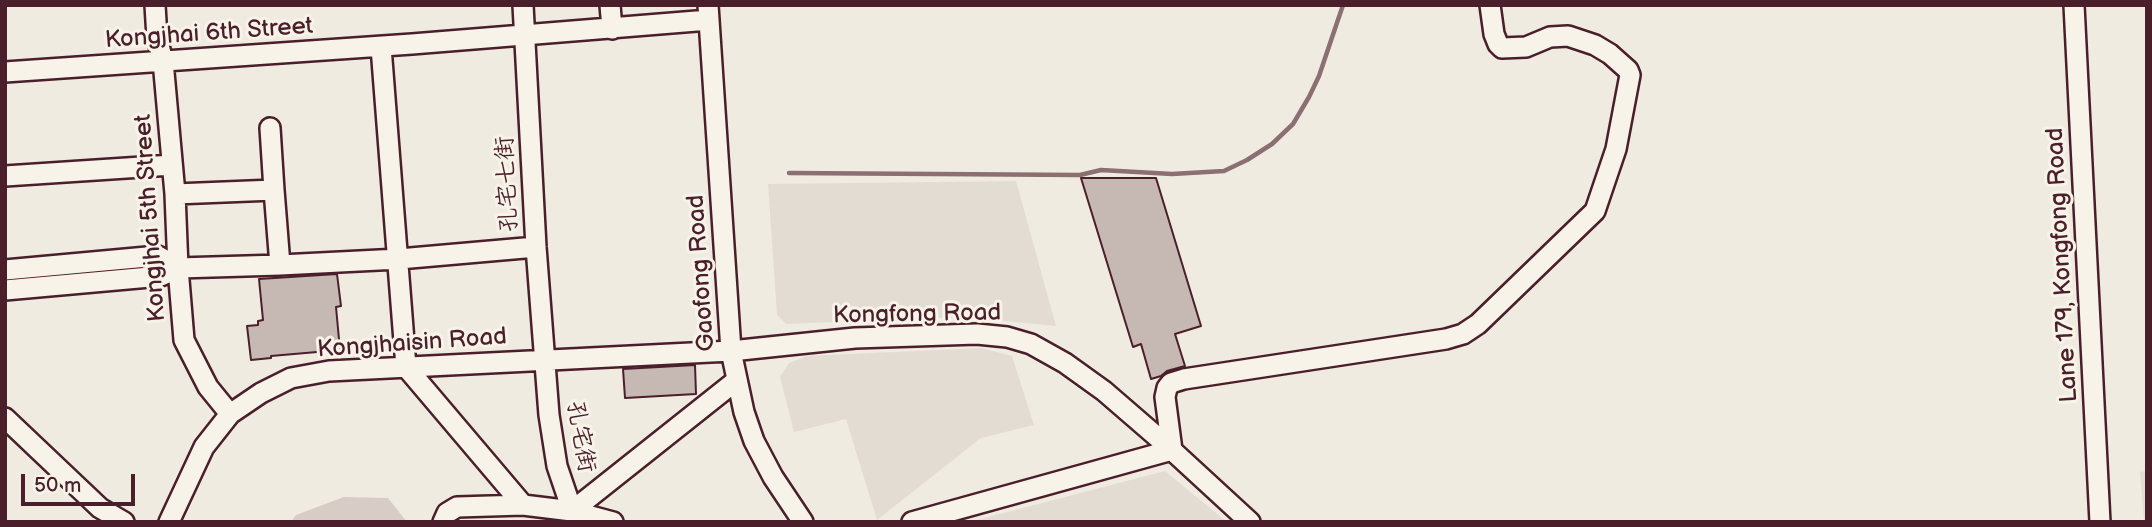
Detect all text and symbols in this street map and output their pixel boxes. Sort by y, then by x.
street label: Kongjhai 6th Street [104,12,314,56]
street label: Kongjhai 5th Street [129,113,173,323]
street label: Lane 179, Kongfong Road [2041,127,2085,403]
street label: 孔宅七街 [491,135,525,233]
street label: Gaofong Road [682,194,722,352]
street label: Kongfong Road [833,299,1001,331]
street label: Kongjhaisin Road [316,323,508,365]
street label: 孔宅街 [560,399,600,475]
scale bar [24,461,138,505]
text: 50 m [34,473,81,498]

